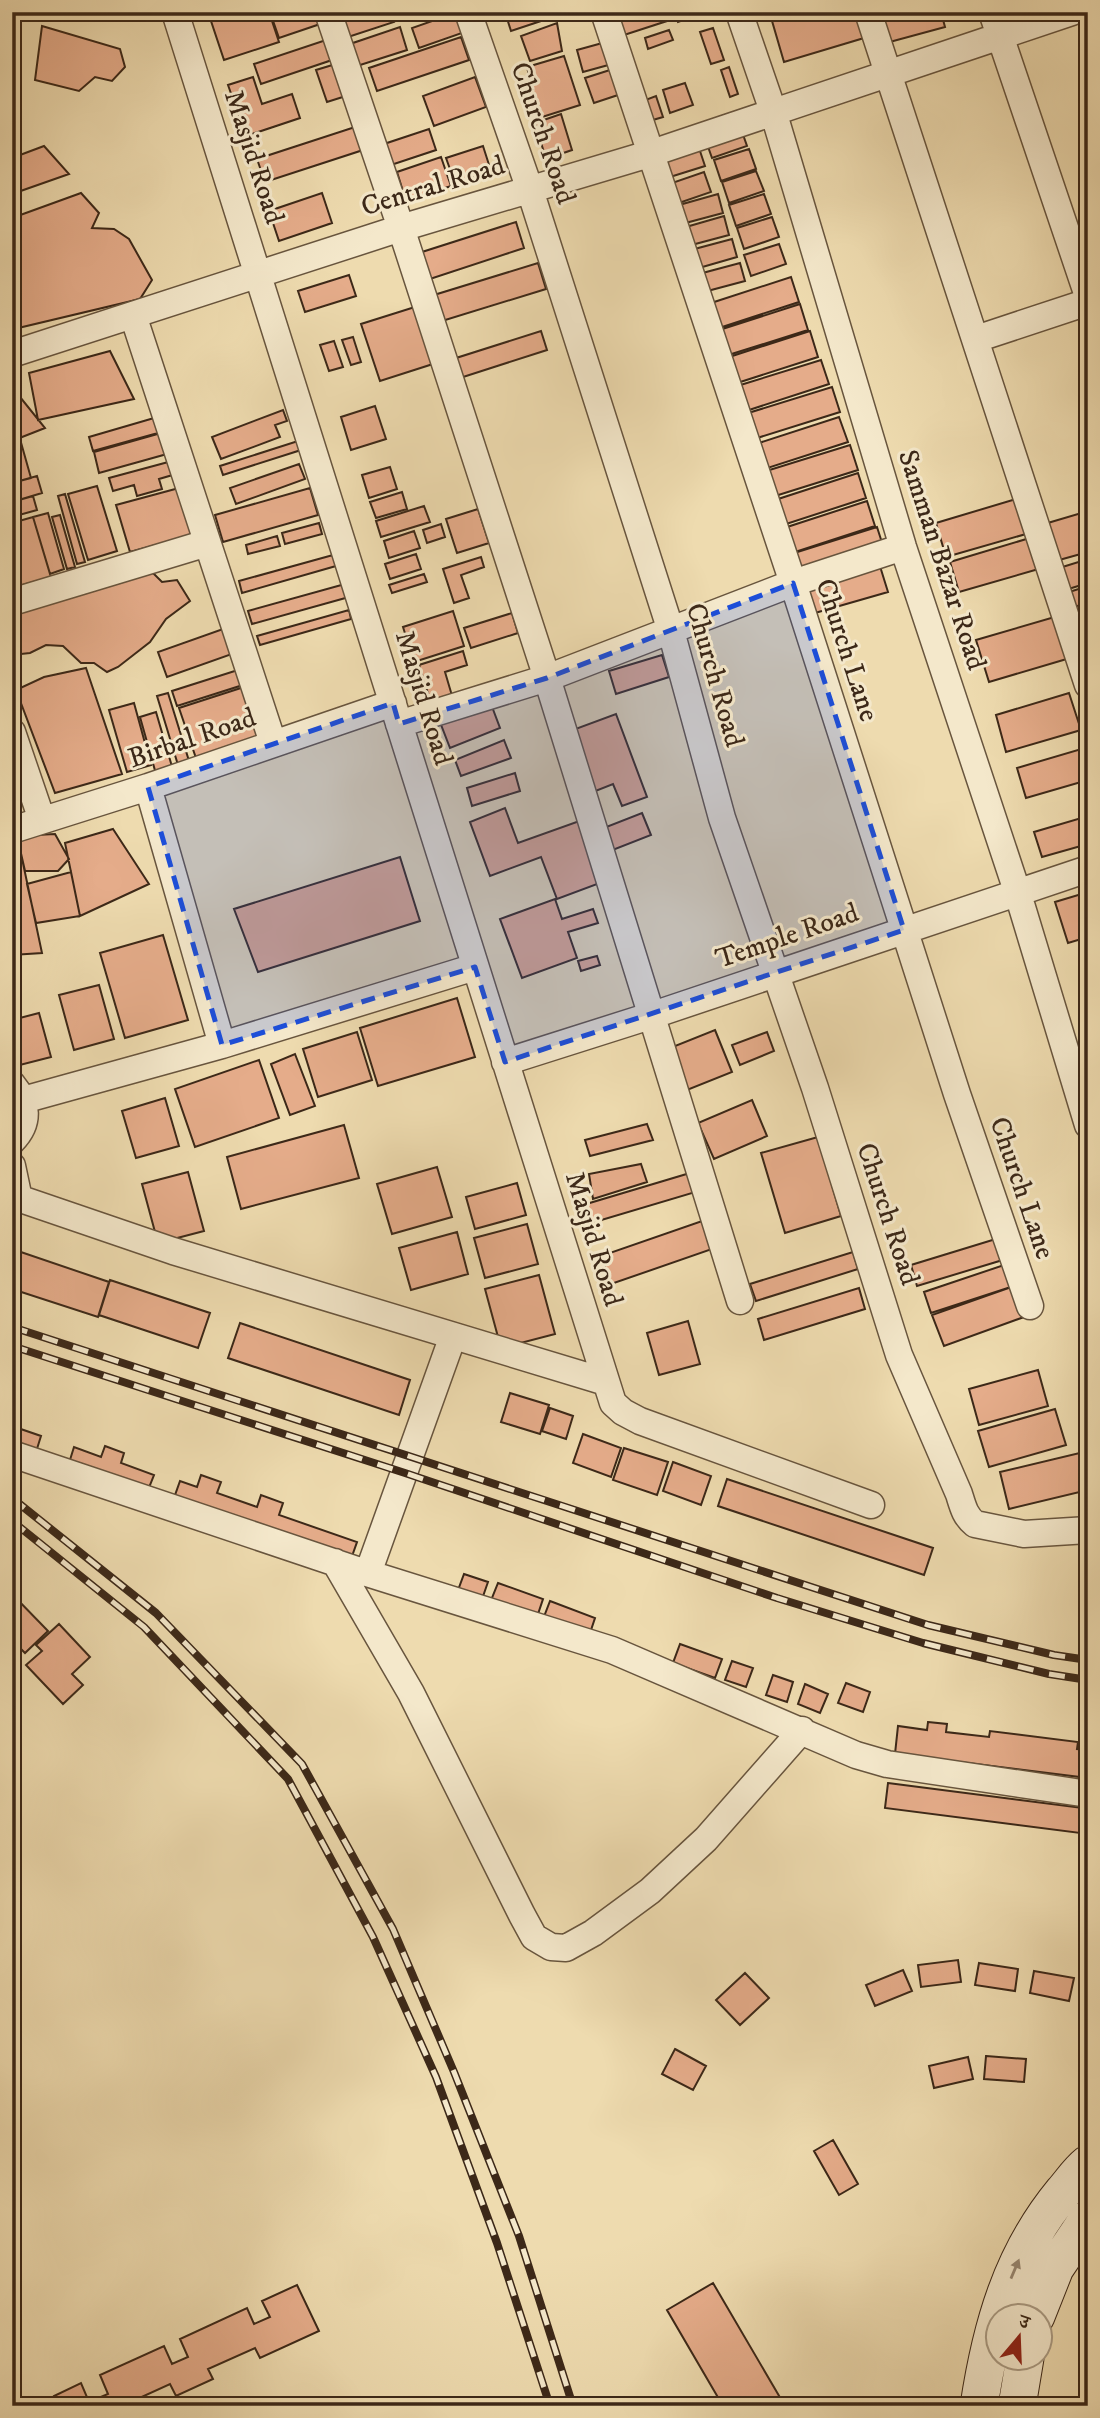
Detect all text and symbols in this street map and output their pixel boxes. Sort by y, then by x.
street label: Church Road [502,57,584,209]
street label: Masjid Road [216,86,292,228]
street label: Central Road [357,148,509,224]
street label: Samman Bazar Road [890,446,994,674]
street label: Church Lane [807,574,887,726]
street label: Church Road [678,599,752,751]
street label: Masjid Road [387,627,461,769]
street label: Birbal Road [124,700,260,776]
street label: Temple Road [711,895,863,977]
street label: Church Lane [981,1112,1063,1264]
street label: Church Road [849,1138,927,1290]
street label: Masjid Road [557,1168,631,1310]
one-way arrow [1010,2259,1021,2280]
north arrow [984,2302,1054,2372]
text: उ [1014,2309,1034,2335]

